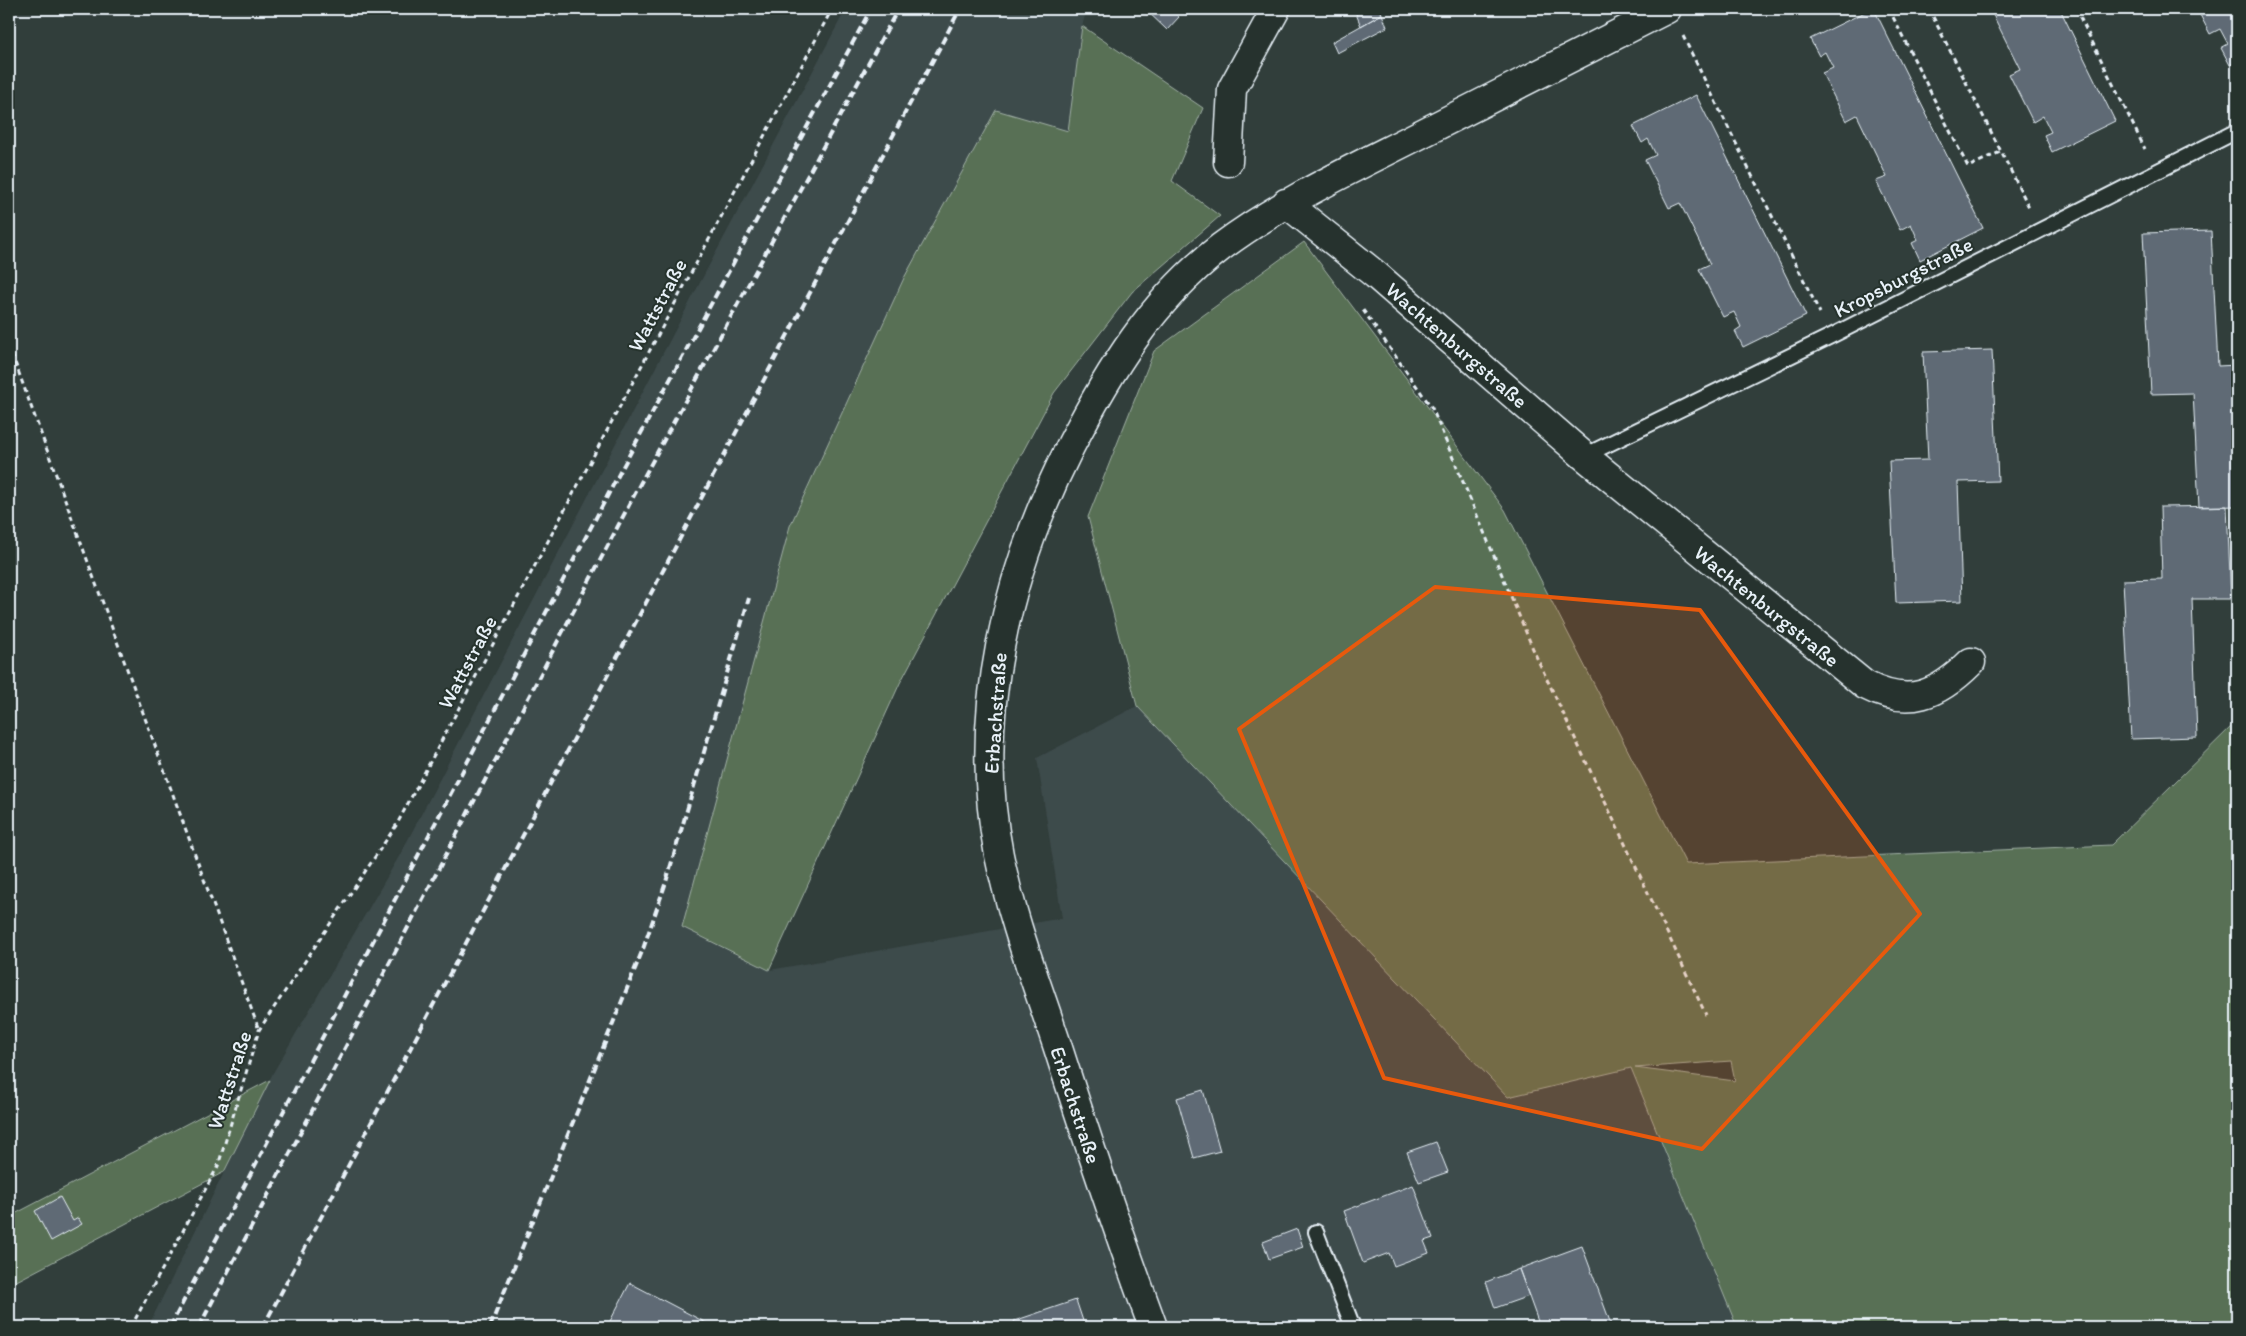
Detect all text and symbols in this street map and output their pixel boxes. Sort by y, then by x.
street label: Kropsburgstraße [1829,231,1977,323]
street label: Wattstraße [622,254,692,356]
street label: Wachtenburgstraße [1381,277,1533,413]
street label: Wachtenburgstraße [1689,540,1845,672]
street label: Wattstraße [432,611,502,713]
street label: Erbachstraße [978,651,1012,775]
street label: Wattstraße [201,1028,257,1132]
street label: Erbachstraße [1045,1043,1107,1167]

